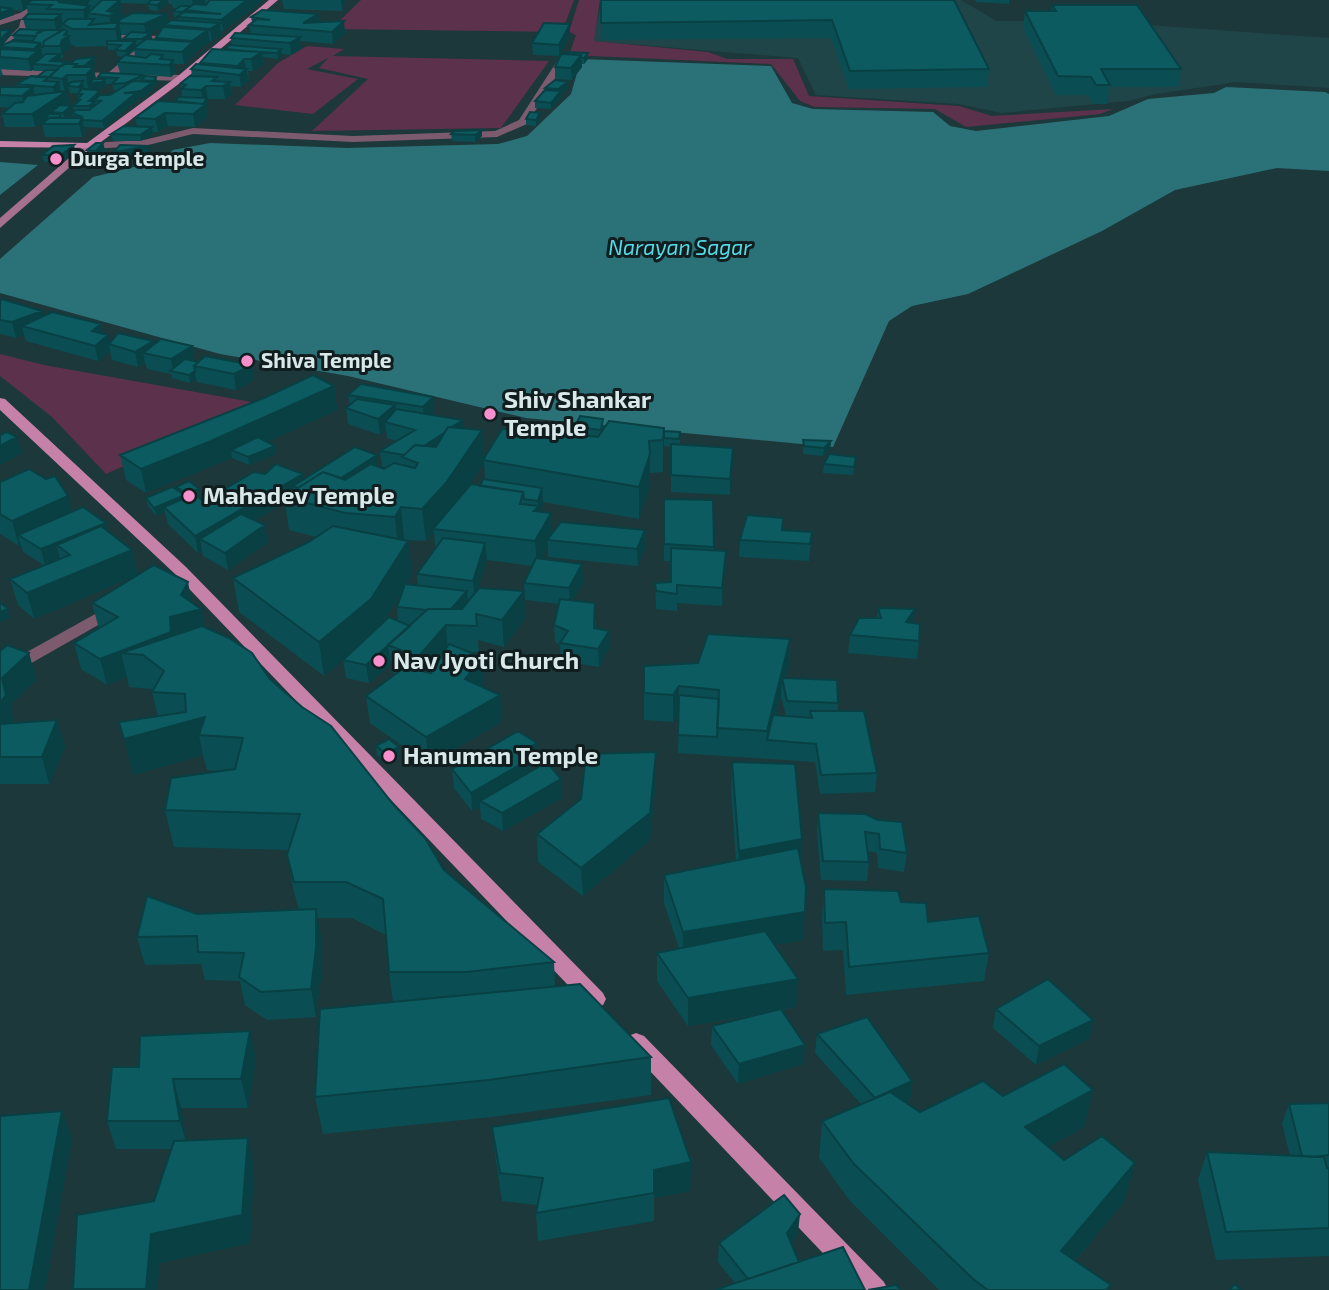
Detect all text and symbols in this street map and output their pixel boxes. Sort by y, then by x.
place label: Durga temple [70,145,204,170]
marker: Durga temple [48,151,64,167]
water label: Narayan Sagar [608,234,752,260]
place label: Shiva Temple [261,347,392,372]
marker: Shiva Temple [239,353,255,369]
place label: Shiv Shankar Temple [504,384,652,441]
marker: Shiv Shankar Temple [482,406,498,422]
place label: Mahadev Temple [203,480,395,509]
marker: Mahadev Temple [181,488,197,504]
place label: Nav Jyoti Church [393,645,579,674]
marker: Nav Jyoti Church [371,653,387,669]
place label: Hanuman Temple [403,740,598,769]
marker: Hanuman Temple [381,748,397,764]

